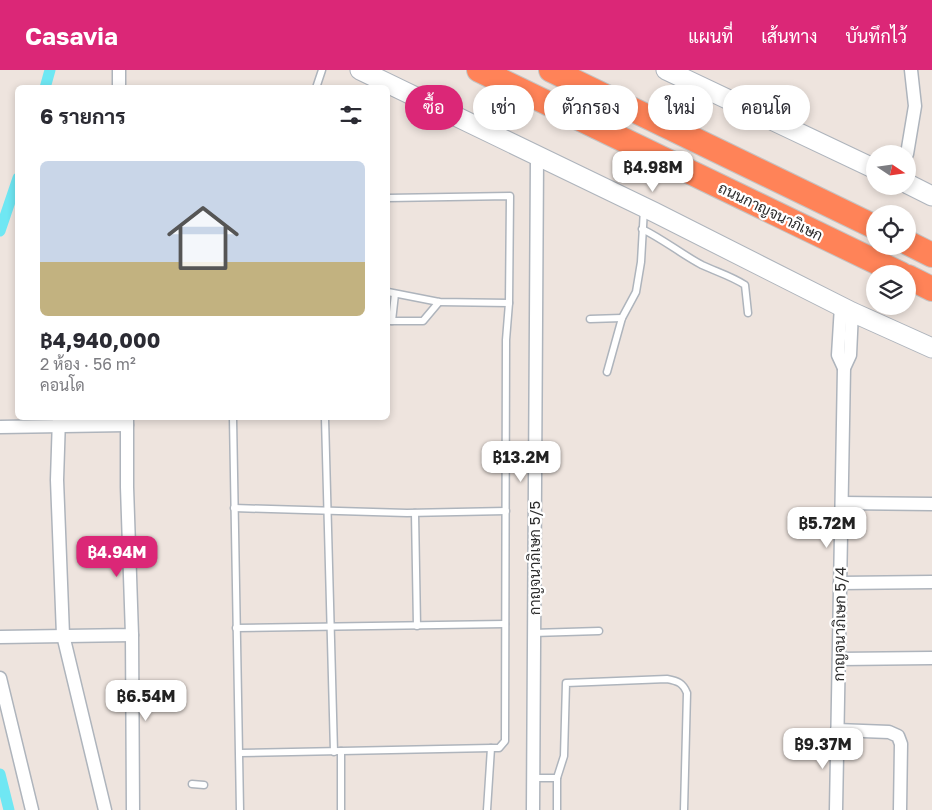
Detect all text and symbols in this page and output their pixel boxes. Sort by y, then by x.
text: Casavia [25,21,118,50]
text: แผนที่ [688,25,733,47]
text: เส้นทาง [761,25,817,47]
text: บันทึกไว้ [845,25,907,47]
chip: ซื้อ [405,85,463,130]
chip: เช่า [473,85,534,130]
chip: ตัวกรอง [544,85,638,130]
chip: ใหม่ [648,85,713,130]
chip: คอนโด [723,85,810,130]
icon: filters [337,101,365,129]
text: 6 รายการ [40,103,126,129]
north arrow [866,145,916,195]
map controls [866,145,916,315]
pin: ฿4.98M [612,150,694,193]
text: ฿4.98M [623,157,683,177]
street label: ถนนกาญจนาภิเษก [715,178,826,245]
icon: home [158,193,248,283]
button: locate [866,205,916,255]
button: layers [866,265,916,315]
text: ฿4,940,000 [40,327,160,353]
text: 2 ห้อง · 56 m² [40,354,136,374]
text: คอนโด [40,375,85,395]
pin: ฿13.2M [480,440,562,483]
text: ฿13.2M [493,447,549,467]
street label: กาญจนาภิเษก 5/5 [525,501,544,615]
pin: ฿5.72M [786,506,868,549]
text: ฿5.72M [798,513,856,533]
pin: ฿4.94M [76,536,158,578]
text: ฿4.94M [87,542,147,562]
street label: กาญจนาภิเษก 5/4 [829,566,850,682]
pin: ฿6.54M [105,680,187,722]
text: ฿6.54M [117,686,175,706]
pin: ฿9.37M [782,728,864,770]
text: ฿9.37M [794,734,852,754]

